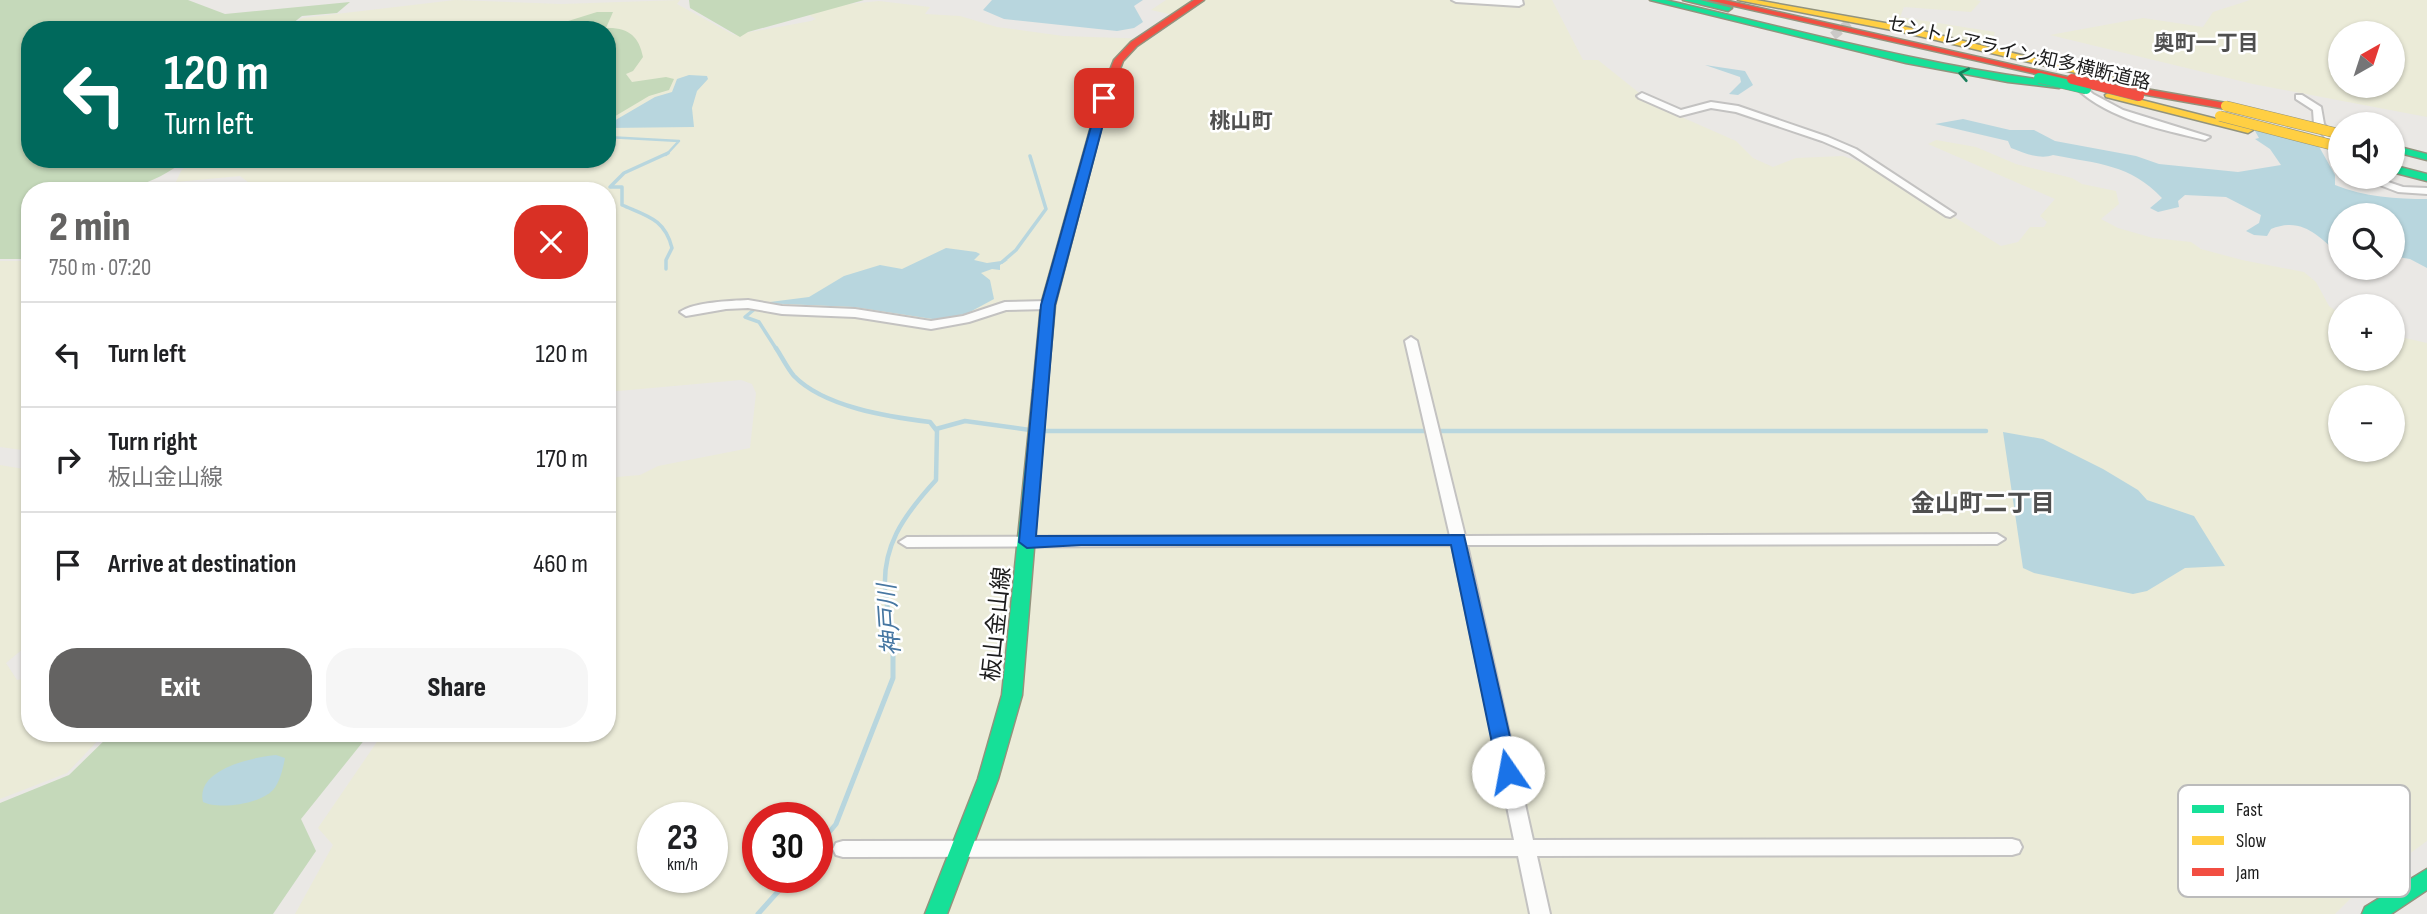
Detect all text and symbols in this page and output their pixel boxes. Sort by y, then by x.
street label: セントレアライン;知多横断道路 [1885,12,2153,95]
north arrow [2328,21,2404,98]
map controls [2328,21,2405,462]
district label: 奥町一丁目 [2154,31,2259,56]
text: 120 m [164,45,269,104]
icon: left [49,49,140,140]
one-way arrow [1958,67,1970,82]
pin [1074,68,1134,128]
icon: arrive [1085,79,1123,117]
text: Turn left [164,105,254,144]
district label: 桃山町 [1210,109,1273,134]
button: sound [2328,112,2405,189]
text: 2 min [49,202,130,253]
button: search [2328,203,2405,280]
button: close [514,205,588,279]
text: 750 m · 07:20 [49,254,151,282]
button: + [2328,294,2405,371]
icon: left [49,336,87,374]
text: Turn left [108,339,186,370]
text: 120 m [535,339,588,370]
button: − [2328,385,2405,462]
text: Turn right [108,427,197,458]
icon: right [49,441,87,479]
text: 170 m [536,444,588,475]
text: 板山金山線 [108,464,223,492]
district label: 金山町二丁目 [1911,489,2055,518]
icon: arrive [49,546,87,584]
text: Arrive at destination [108,549,296,580]
text: 460 m [533,549,588,580]
street label: 板山金山線 [977,565,1017,683]
water label: 神戸川 [872,580,906,657]
button: Exit [49,648,312,728]
button: Share [326,648,588,728]
position arrow [1471,735,1545,809]
legend [2178,785,2410,897]
text: Fast [2236,799,2263,822]
speed limit sign: 30 [742,802,833,893]
text: 23 [667,817,698,860]
text: Slow [2236,830,2266,853]
text: km/h [667,854,698,875]
text: Jam [2235,862,2259,885]

